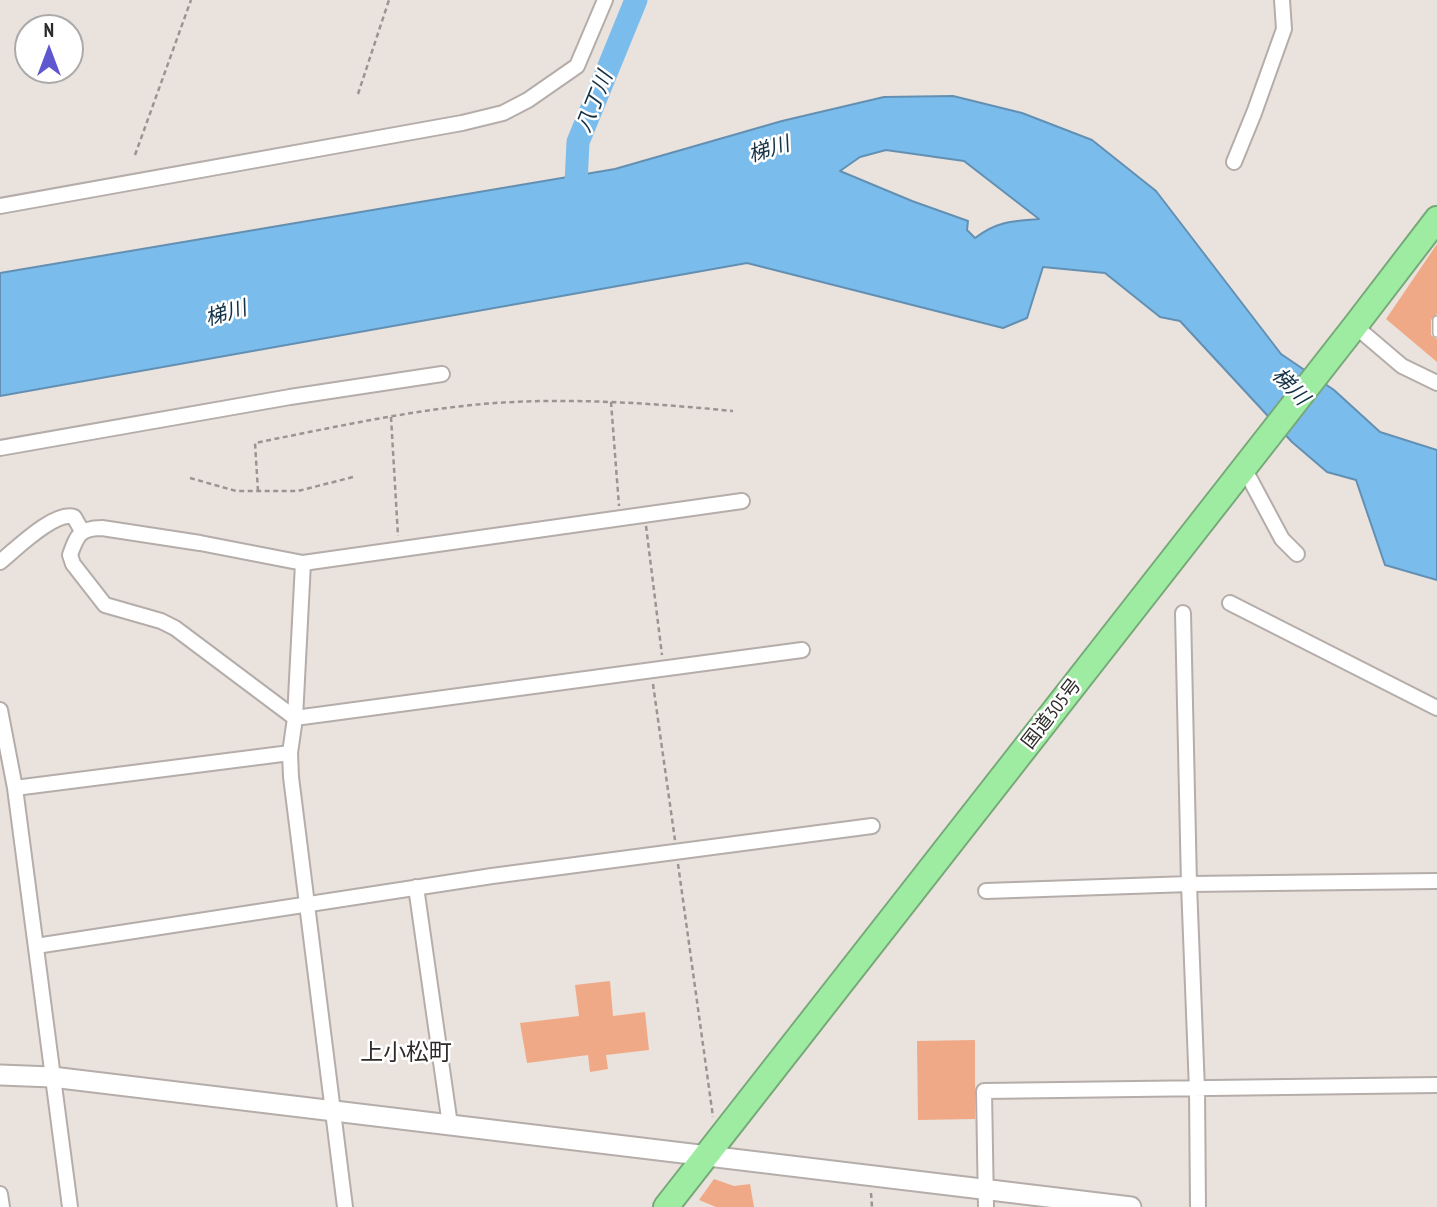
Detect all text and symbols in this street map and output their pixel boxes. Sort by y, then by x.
north arrow [14,14,84,84]
text: N [44,18,54,42]
water label: 八丁川 [572,68,618,136]
water label: 梯川 [745,132,793,168]
water label: 梯川 [202,296,250,332]
water label: 梯川 [1266,363,1314,411]
street label: 国道305号 [1018,674,1086,754]
district label: 上小松町 [360,1039,452,1067]

